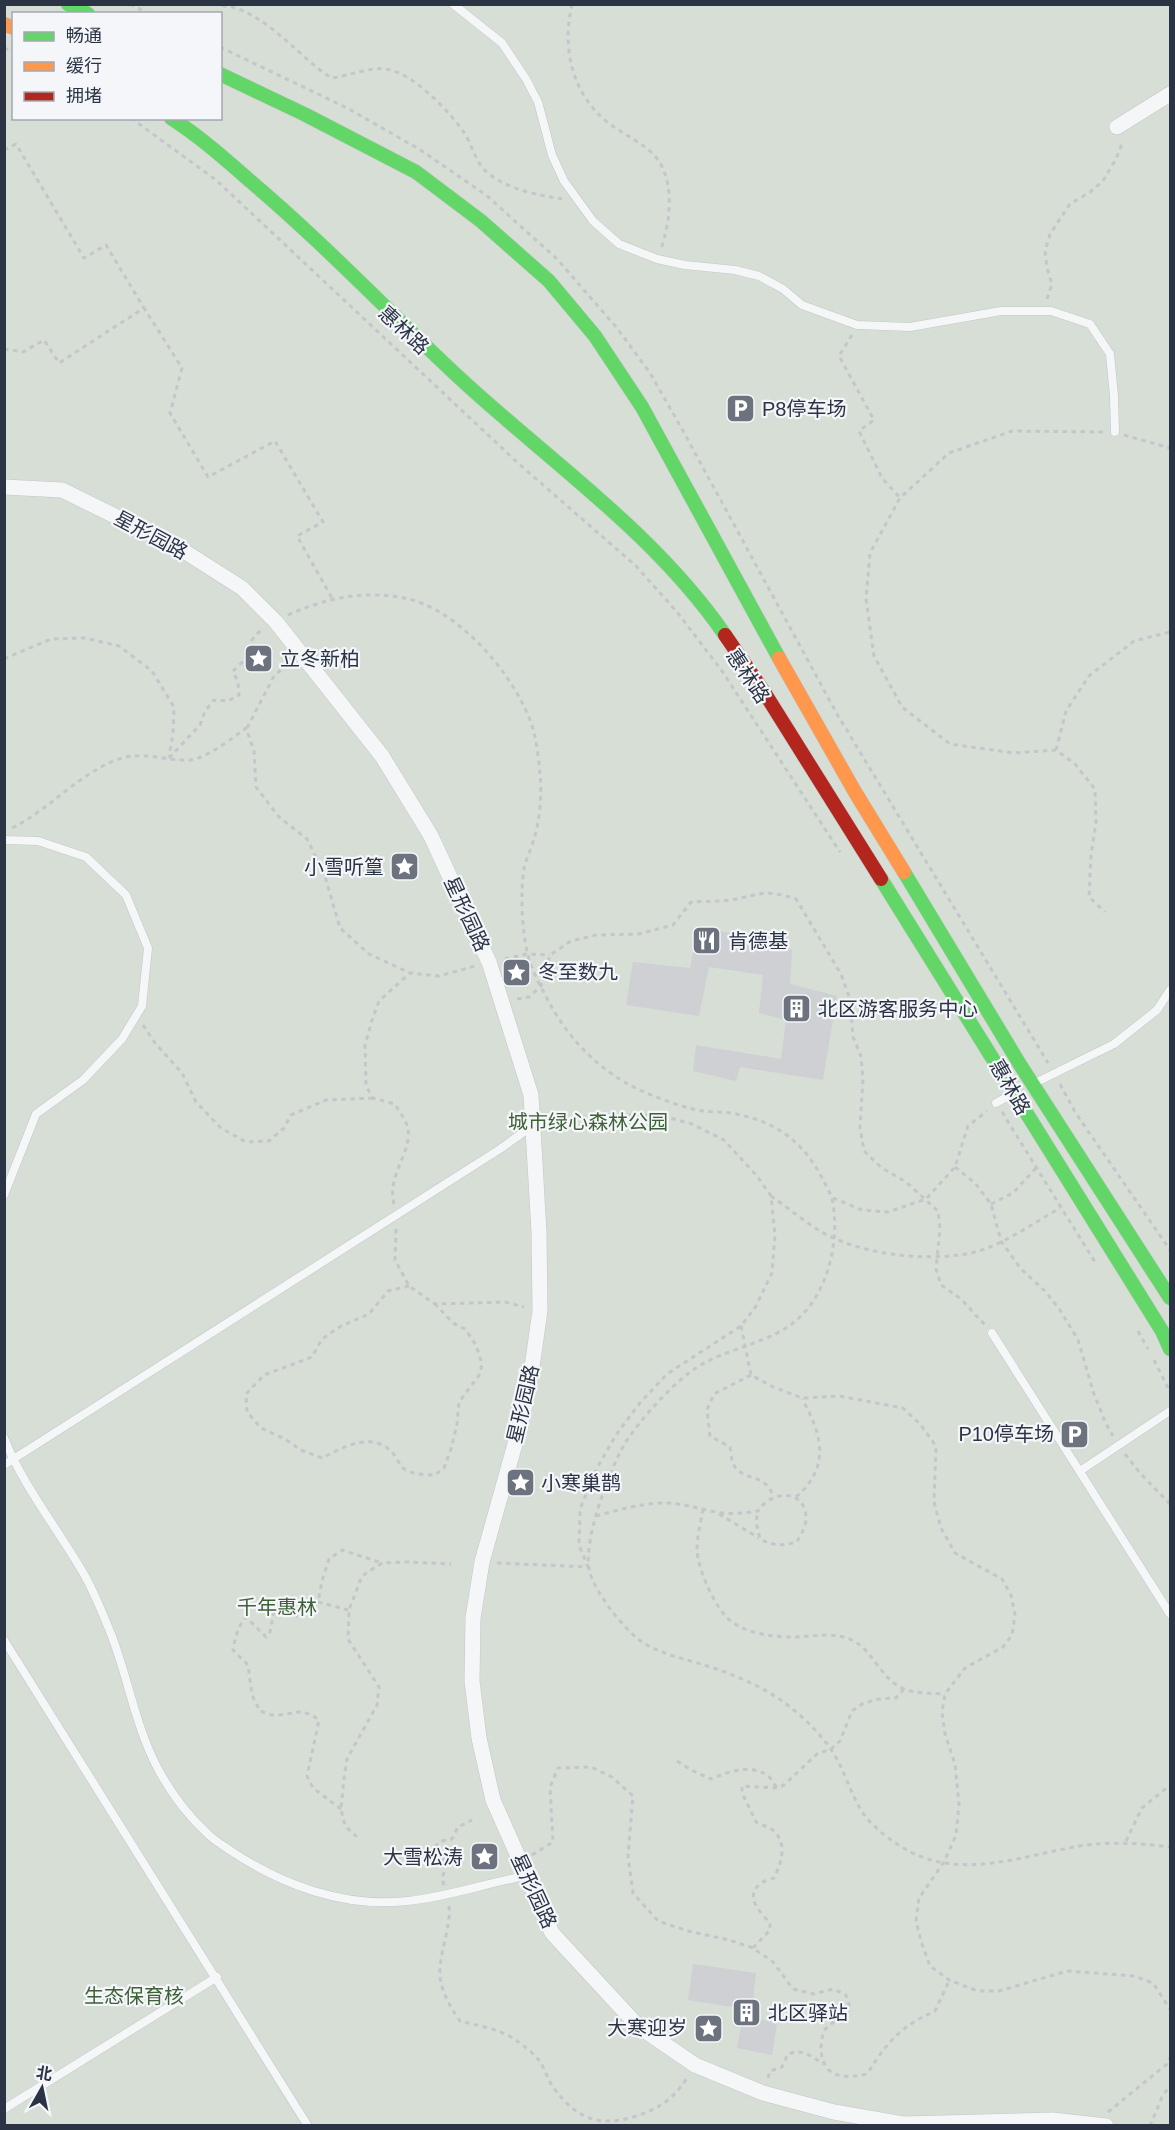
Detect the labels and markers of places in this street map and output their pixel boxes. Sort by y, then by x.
parking icon: P8停车场 [725,393,757,425]
place label: P8停车场 [762,398,846,420]
place icon: 立冬新柏 [243,643,275,675]
place label: 立冬新柏 [280,648,360,670]
place icon: 小雪听篁 [389,851,421,883]
place label: 小雪听篁 [304,856,384,878]
restaurant icon: 肯德基 [691,925,723,957]
place label: 肯德基 [728,930,788,952]
place icon: 冬至数九 [501,956,533,988]
place label: 冬至数九 [538,961,618,983]
building icon: 北区游客服务中心 [781,993,813,1025]
place label: 北区游客服务中心 [818,998,978,1020]
parking icon: P10停车场 [1059,1418,1091,1450]
place label: P10停车场 [958,1423,1054,1445]
place icon: 小寒巢鹊 [504,1467,536,1499]
place label: 小寒巢鹊 [541,1472,621,1494]
place icon: 大雪松涛 [468,1841,500,1873]
place label: 大雪松涛 [383,1846,463,1868]
building icon: 北区驿站 [731,1997,763,2029]
place label: 北区驿站 [768,2002,848,2024]
place icon: 大寒迎岁 [692,2012,724,2044]
place label: 大寒迎岁 [607,2017,687,2039]

